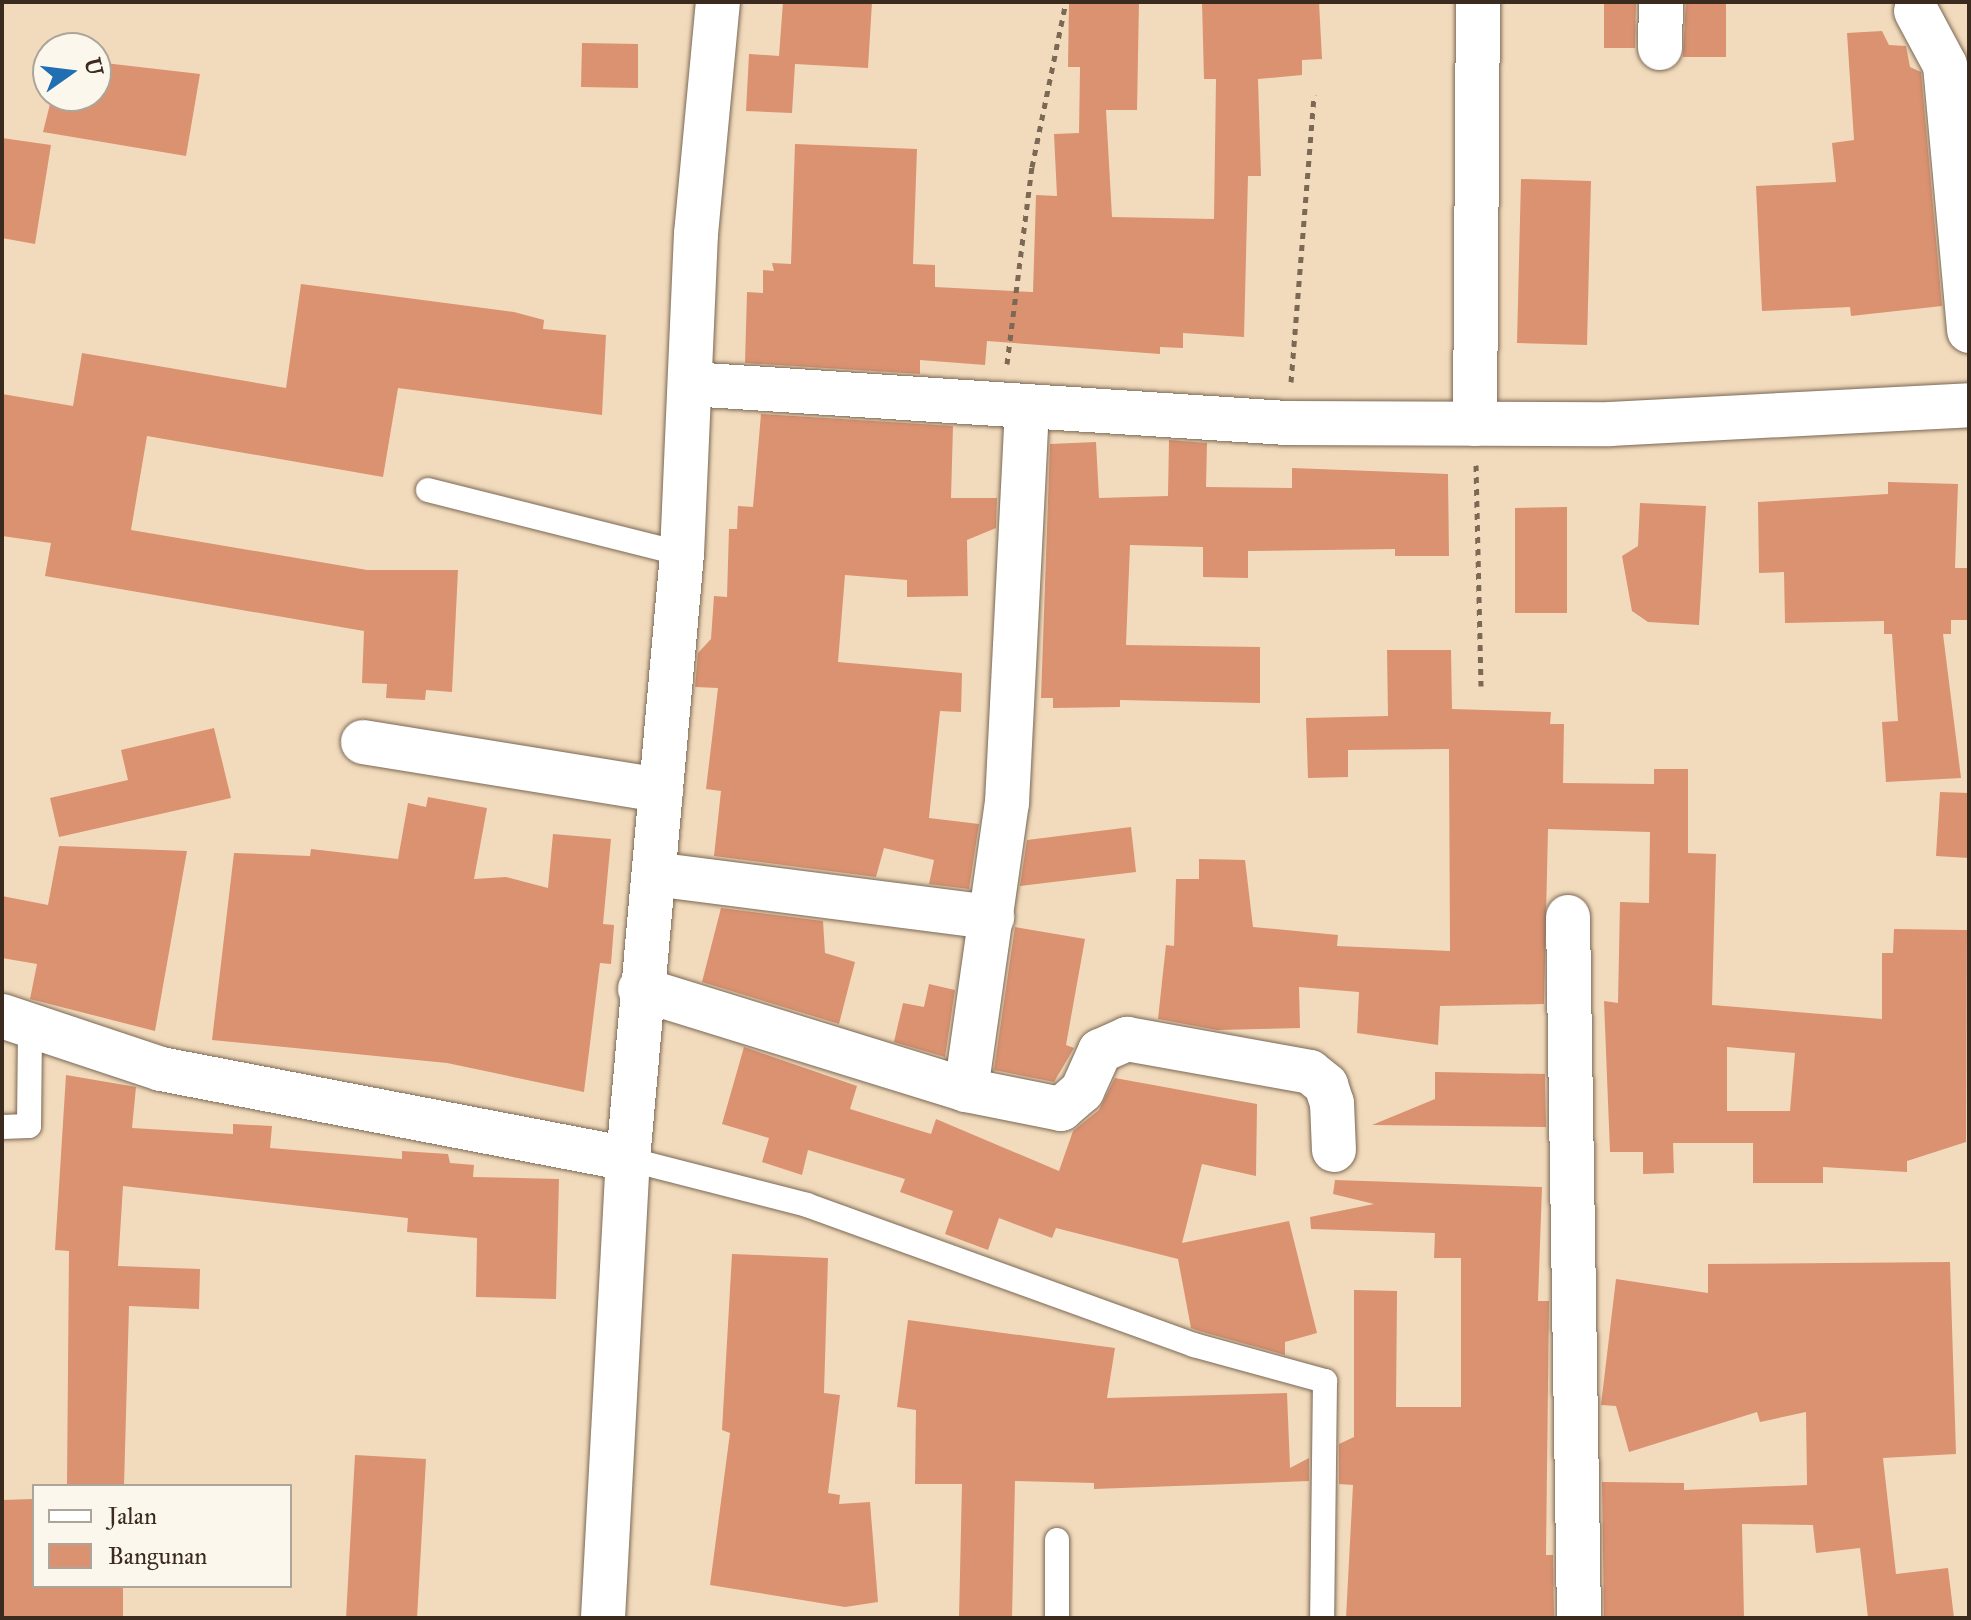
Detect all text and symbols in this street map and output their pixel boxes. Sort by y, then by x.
north arrow [32,32,112,112]
text: U [79,55,109,78]
legend [32,1484,292,1588]
text: Jalan [108,1501,157,1531]
text: Bangunan [108,1541,207,1571]

